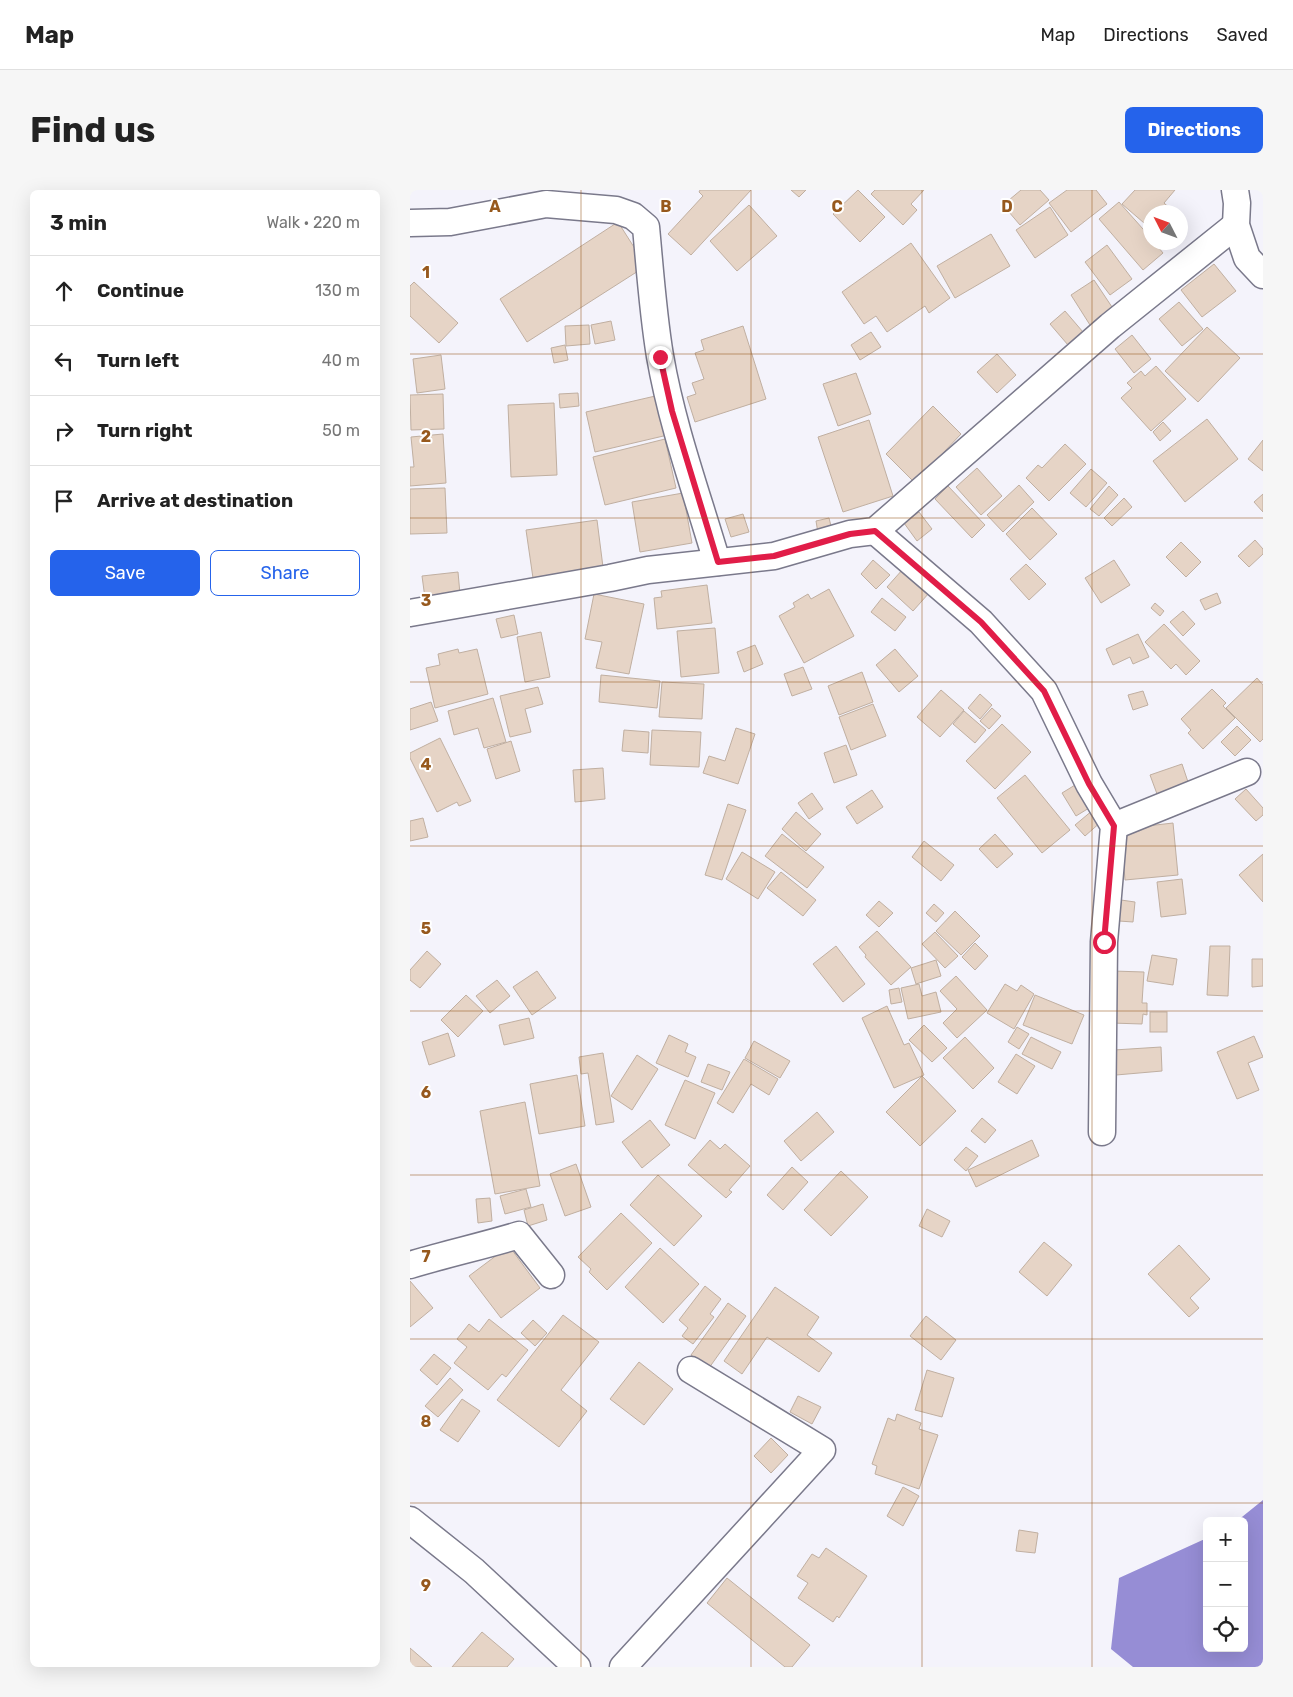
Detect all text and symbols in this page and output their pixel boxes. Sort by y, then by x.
text: Map [25,21,74,49]
text: Map [1040,24,1075,46]
text: Directions [1103,24,1189,46]
text: Saved [1217,24,1268,46]
button: Directions [1125,107,1263,153]
text: Find us [30,109,155,151]
text: A [489,197,501,216]
text: B [660,197,672,216]
text: C [831,197,843,216]
text: D [1001,197,1013,216]
north arrow [1143,205,1188,250]
text: 3 min [50,210,107,235]
text: Walk · 220 m [267,213,360,232]
text: 1 [422,263,430,282]
icon: ahead [50,277,78,305]
text: Continue [97,279,184,302]
text: 130 m [315,281,360,300]
route end [649,346,672,369]
icon: left [50,347,78,375]
text: Turn left [97,349,179,372]
text: 40 m [322,351,360,370]
icon: right [50,417,78,445]
text: Turn right [97,419,192,442]
text: 50 m [322,421,360,440]
text: 2 [421,427,431,446]
icon: arrive [50,487,78,515]
text: Arrive at destination [97,489,293,512]
button: Save [50,550,200,596]
button: Share [210,550,360,596]
text: 3 [421,591,431,610]
text: 4 [421,755,432,774]
text: 5 [421,919,431,938]
route start [1093,931,1116,954]
text: 6 [421,1083,431,1102]
text: 7 [421,1247,431,1266]
text: 8 [421,1412,432,1431]
map controls [1203,1517,1248,1652]
button: + [1203,1517,1248,1562]
button: − [1203,1562,1248,1607]
text: 9 [421,1576,431,1595]
button: locate [1203,1607,1248,1652]

